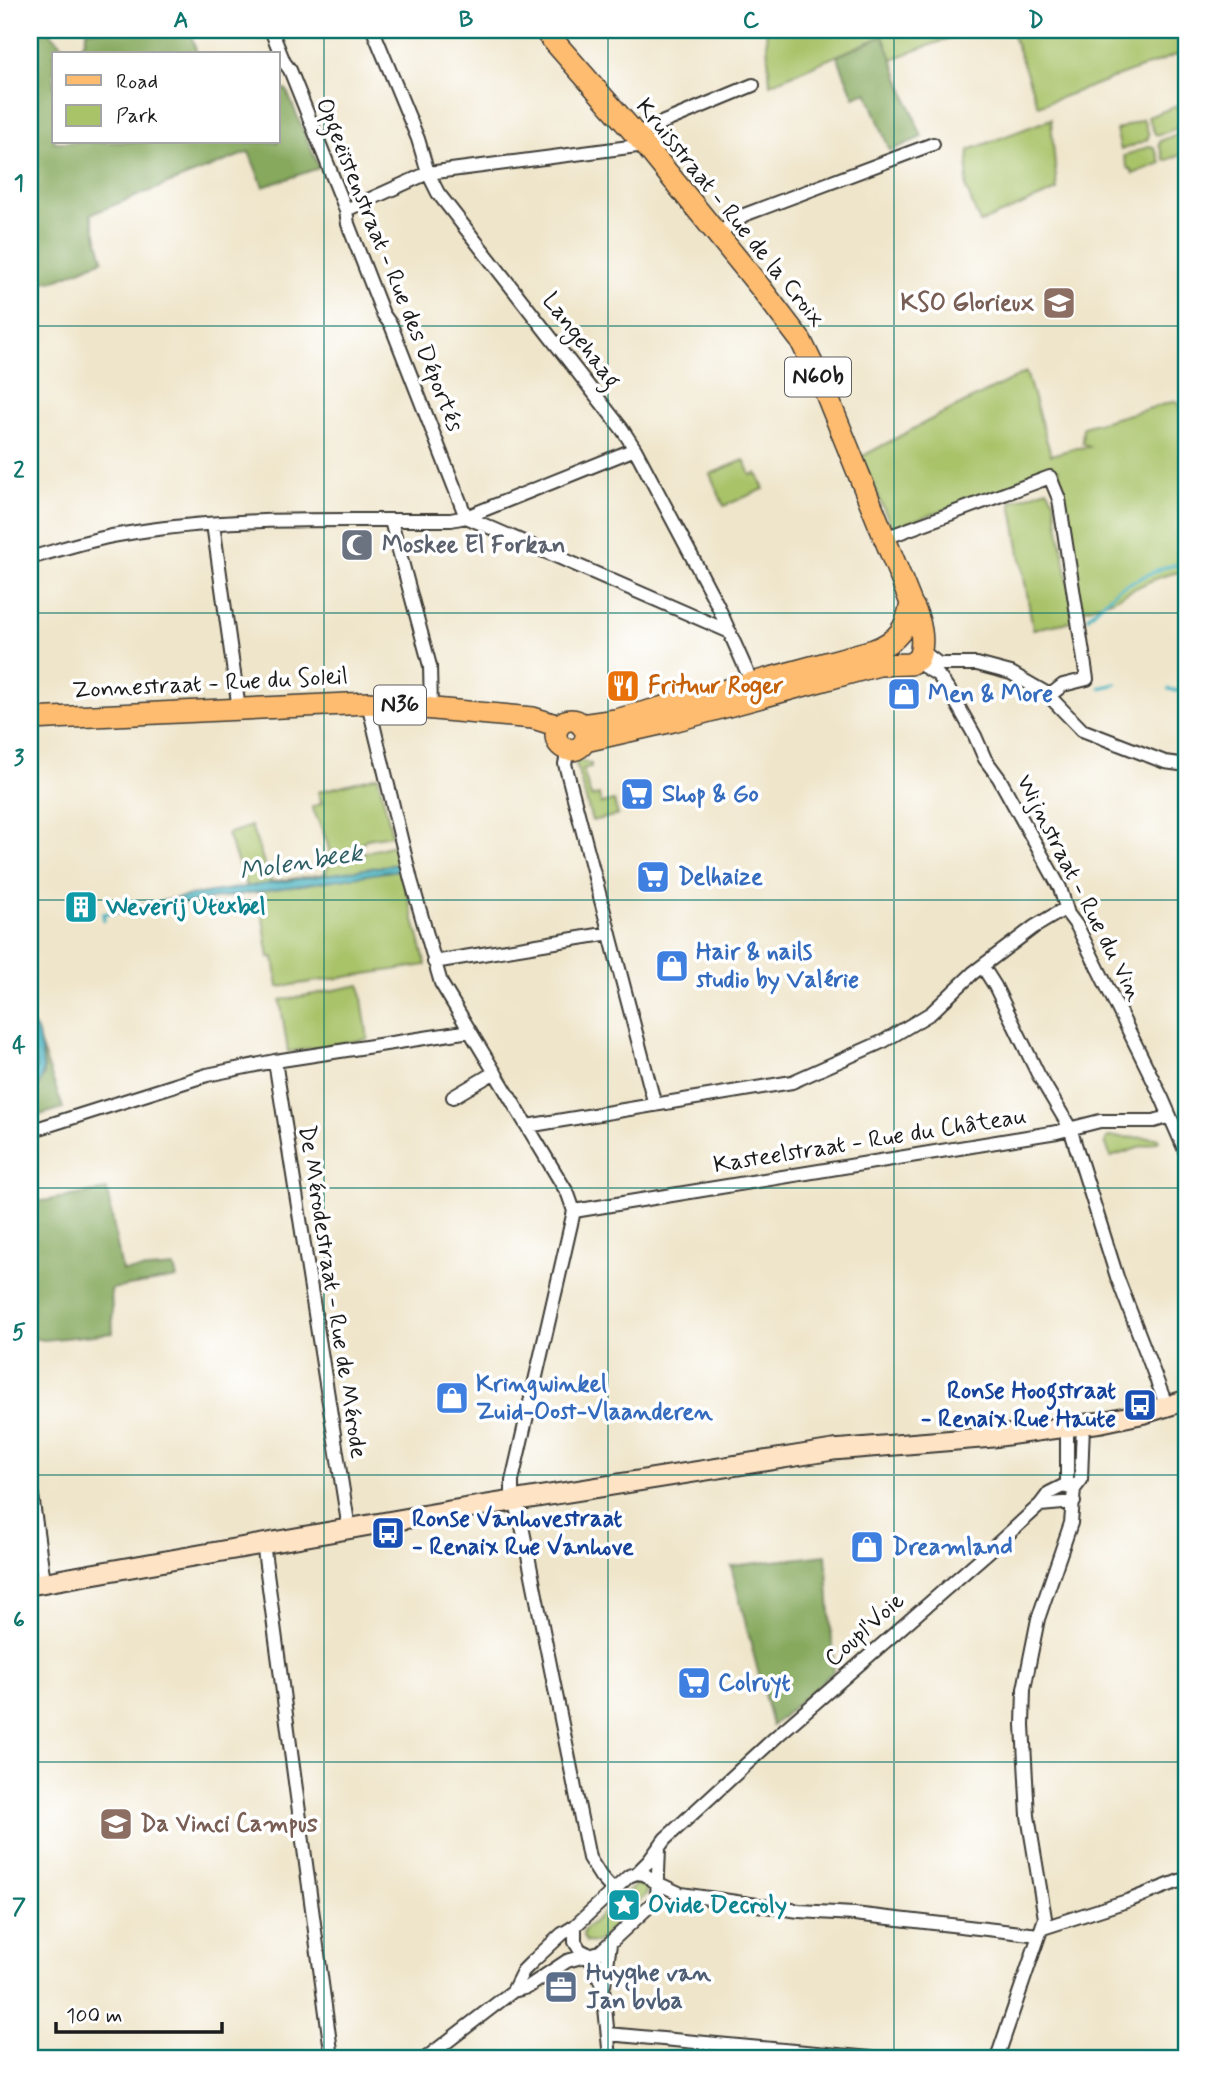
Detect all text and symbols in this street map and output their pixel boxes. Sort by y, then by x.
text: A [173,6,189,36]
text: B [459,6,474,36]
text: C [743,6,760,36]
text: D [1028,6,1044,36]
legend [52,52,280,144]
text: Road [116,68,158,96]
street label: Kruisstraat - Rue de la Croix [628,92,832,334]
street label: Opgeëistenstraat - Rue des Déportés [305,93,470,438]
text: Park [116,102,158,130]
text: 1 [14,169,24,199]
school or university icon: KSO Glorieux [1040,284,1078,322]
street label: Langehaag [532,287,627,397]
place label: KSO Glorieux [901,288,1034,319]
road number: N60b [785,358,851,396]
text: 2 [13,456,25,486]
mosque icon: Moskee El Forkan [338,526,376,564]
place label: Moskee El Forkan [382,530,565,561]
street label: Zonnestraat - Rue du Soleil [71,661,349,707]
restaurant icon: Frituur Roger [604,667,642,705]
place label: Frituur Roger [648,671,784,705]
shop icon: Men & More [885,675,923,713]
place label: Men & More [928,679,1053,710]
road number: N36 [374,685,426,724]
text: 3 [14,744,25,774]
street label: Wijnstraat - Rue du Vin [1008,769,1150,1007]
supermarket icon: Shop & Go [618,775,656,813]
place label: Shop & Go [662,779,759,810]
water label: Molenbeek [237,836,367,890]
supermarket icon: Delhaize [634,858,672,896]
place label: Delhaize [678,862,763,893]
building icon: Weverij Utexbel [62,888,100,926]
place label: Weverij Utexbel [105,892,266,923]
place label: Hair & nails studio by Valérie [696,937,859,996]
shop icon: Hair & nails studio by Valérie [653,947,691,985]
text: 4 [12,1031,26,1061]
street label: Kasteelstraat - Rue du Château [711,1101,1029,1181]
street label: De Mérodestraat - Rue de Mérode [290,1123,374,1461]
text: 5 [12,1318,26,1348]
place label: Kringwinkel Zuid-Oost-Vlaanderen [476,1369,713,1428]
place label: Ronse Hoogstraat - Renaix Rue Haute [921,1376,1116,1435]
shop icon: Kringwinkel Zuid-Oost-Vlaanderen [433,1379,471,1417]
bus stop icon: Ronse Hoogstraat - Renaix Rue Haute [1121,1386,1159,1424]
place label: Ronse Vanhovestraat - Renaix Rue Vanhove [412,1504,634,1563]
bus stop icon: Ronse Vanhovestraat - Renaix Rue Vanhove [369,1514,407,1552]
shop icon: Dreamland [848,1528,886,1566]
place label: Dreamland [892,1532,1013,1563]
street label: Coupl'Voie [818,1586,912,1674]
text: 6 [13,1606,25,1636]
supermarket icon: Colruyt [675,1664,713,1702]
place label: Colruyt [718,1668,791,1699]
school or university icon: Da Vinci Campus [97,1805,135,1843]
place label: Da Vinci Campus [140,1809,318,1840]
place icon: Ovide Decroly [605,1886,643,1924]
place label: Ovide Decroly [648,1890,787,1921]
text: 7 [12,1893,26,1923]
place label: Huyghe van Jan bvba [586,1958,711,2017]
office icon: Huyghe van Jan bvba [542,1968,580,2006]
scale bar [56,1990,222,2034]
text: 100 m [66,2002,122,2030]

